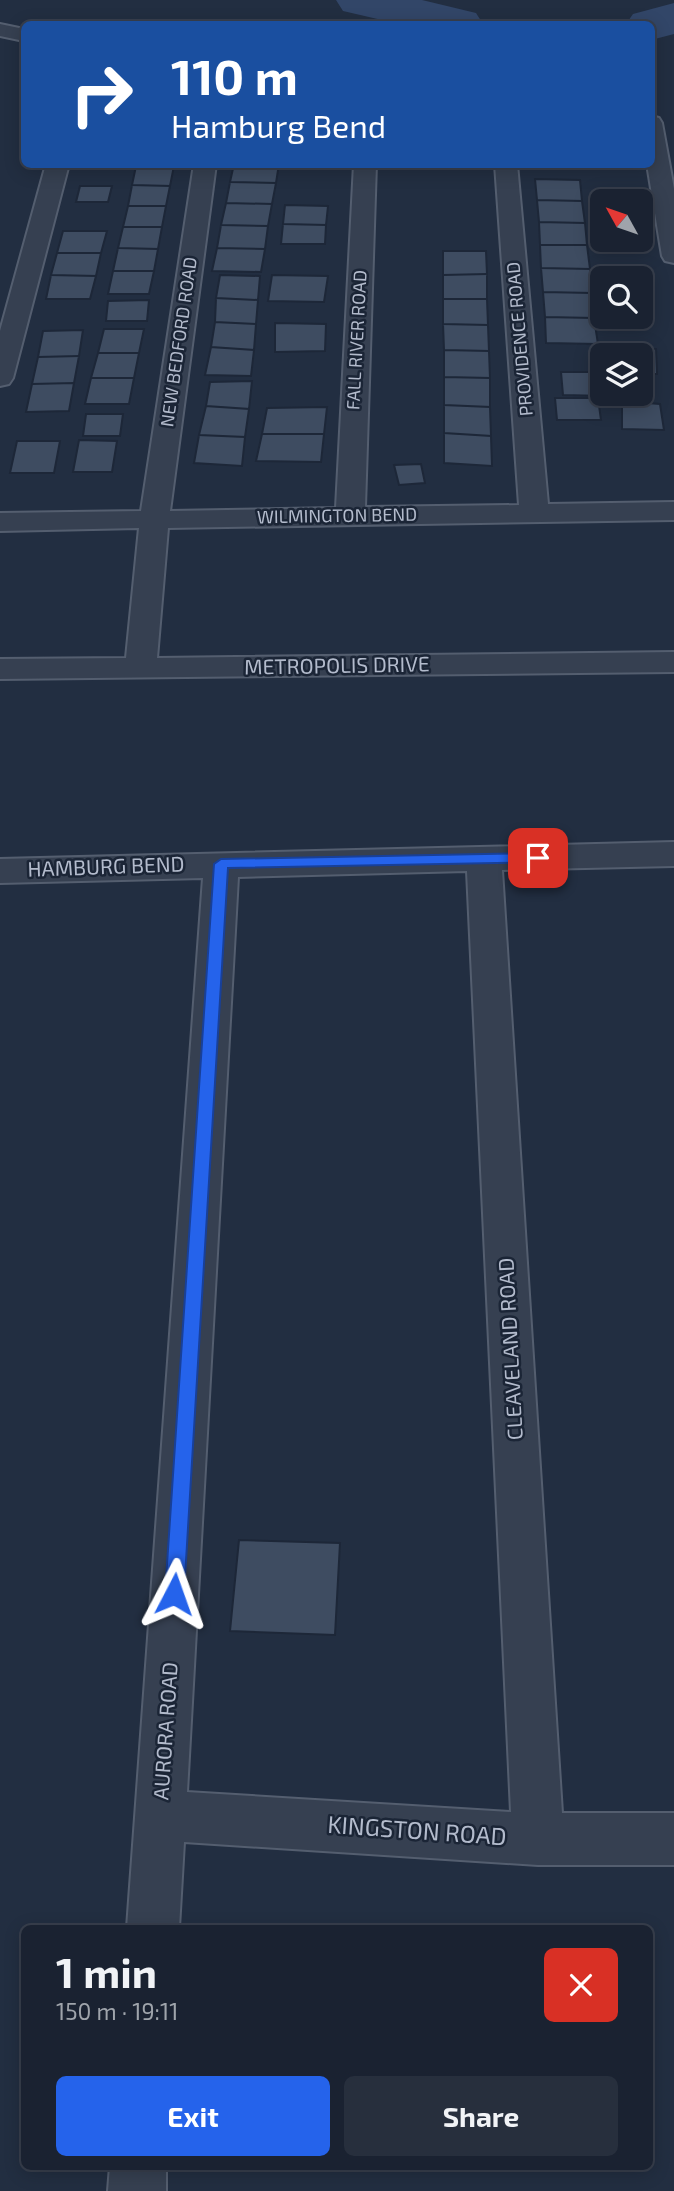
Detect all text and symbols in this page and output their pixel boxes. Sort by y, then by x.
text: 110 m [171,46,298,105]
icon: right [56,49,147,140]
text: Hamburg Bend [171,106,386,144]
north arrow [590,189,653,252]
map controls [590,189,653,406]
street label: NEW BEDFORD ROAD [155,255,201,428]
street label: PROVIDENCE ROAD [501,261,537,417]
button: search [590,266,653,329]
street label: FALL RIVER ROAD [341,269,371,411]
button: layers [590,343,653,406]
street label: WILMINGTON BEND [257,503,417,527]
street label: METROPOLIS DRIVE [244,650,430,679]
pin [508,828,568,888]
icon: arrive [519,839,557,877]
street label: HAMBURG BEND [27,850,185,881]
street label: CLEAVELAND ROAD [492,1257,527,1441]
position arrow [137,1557,211,1631]
street label: AURORA ROAD [147,1661,182,1801]
street label: KINGSTON ROAD [327,1809,508,1850]
text: 1 min [56,1946,157,1996]
button: close [544,1948,618,2022]
text: 150 m · 19:11 [56,1997,178,2025]
button: Exit [56,2076,330,2156]
button: Share [344,2076,618,2156]

